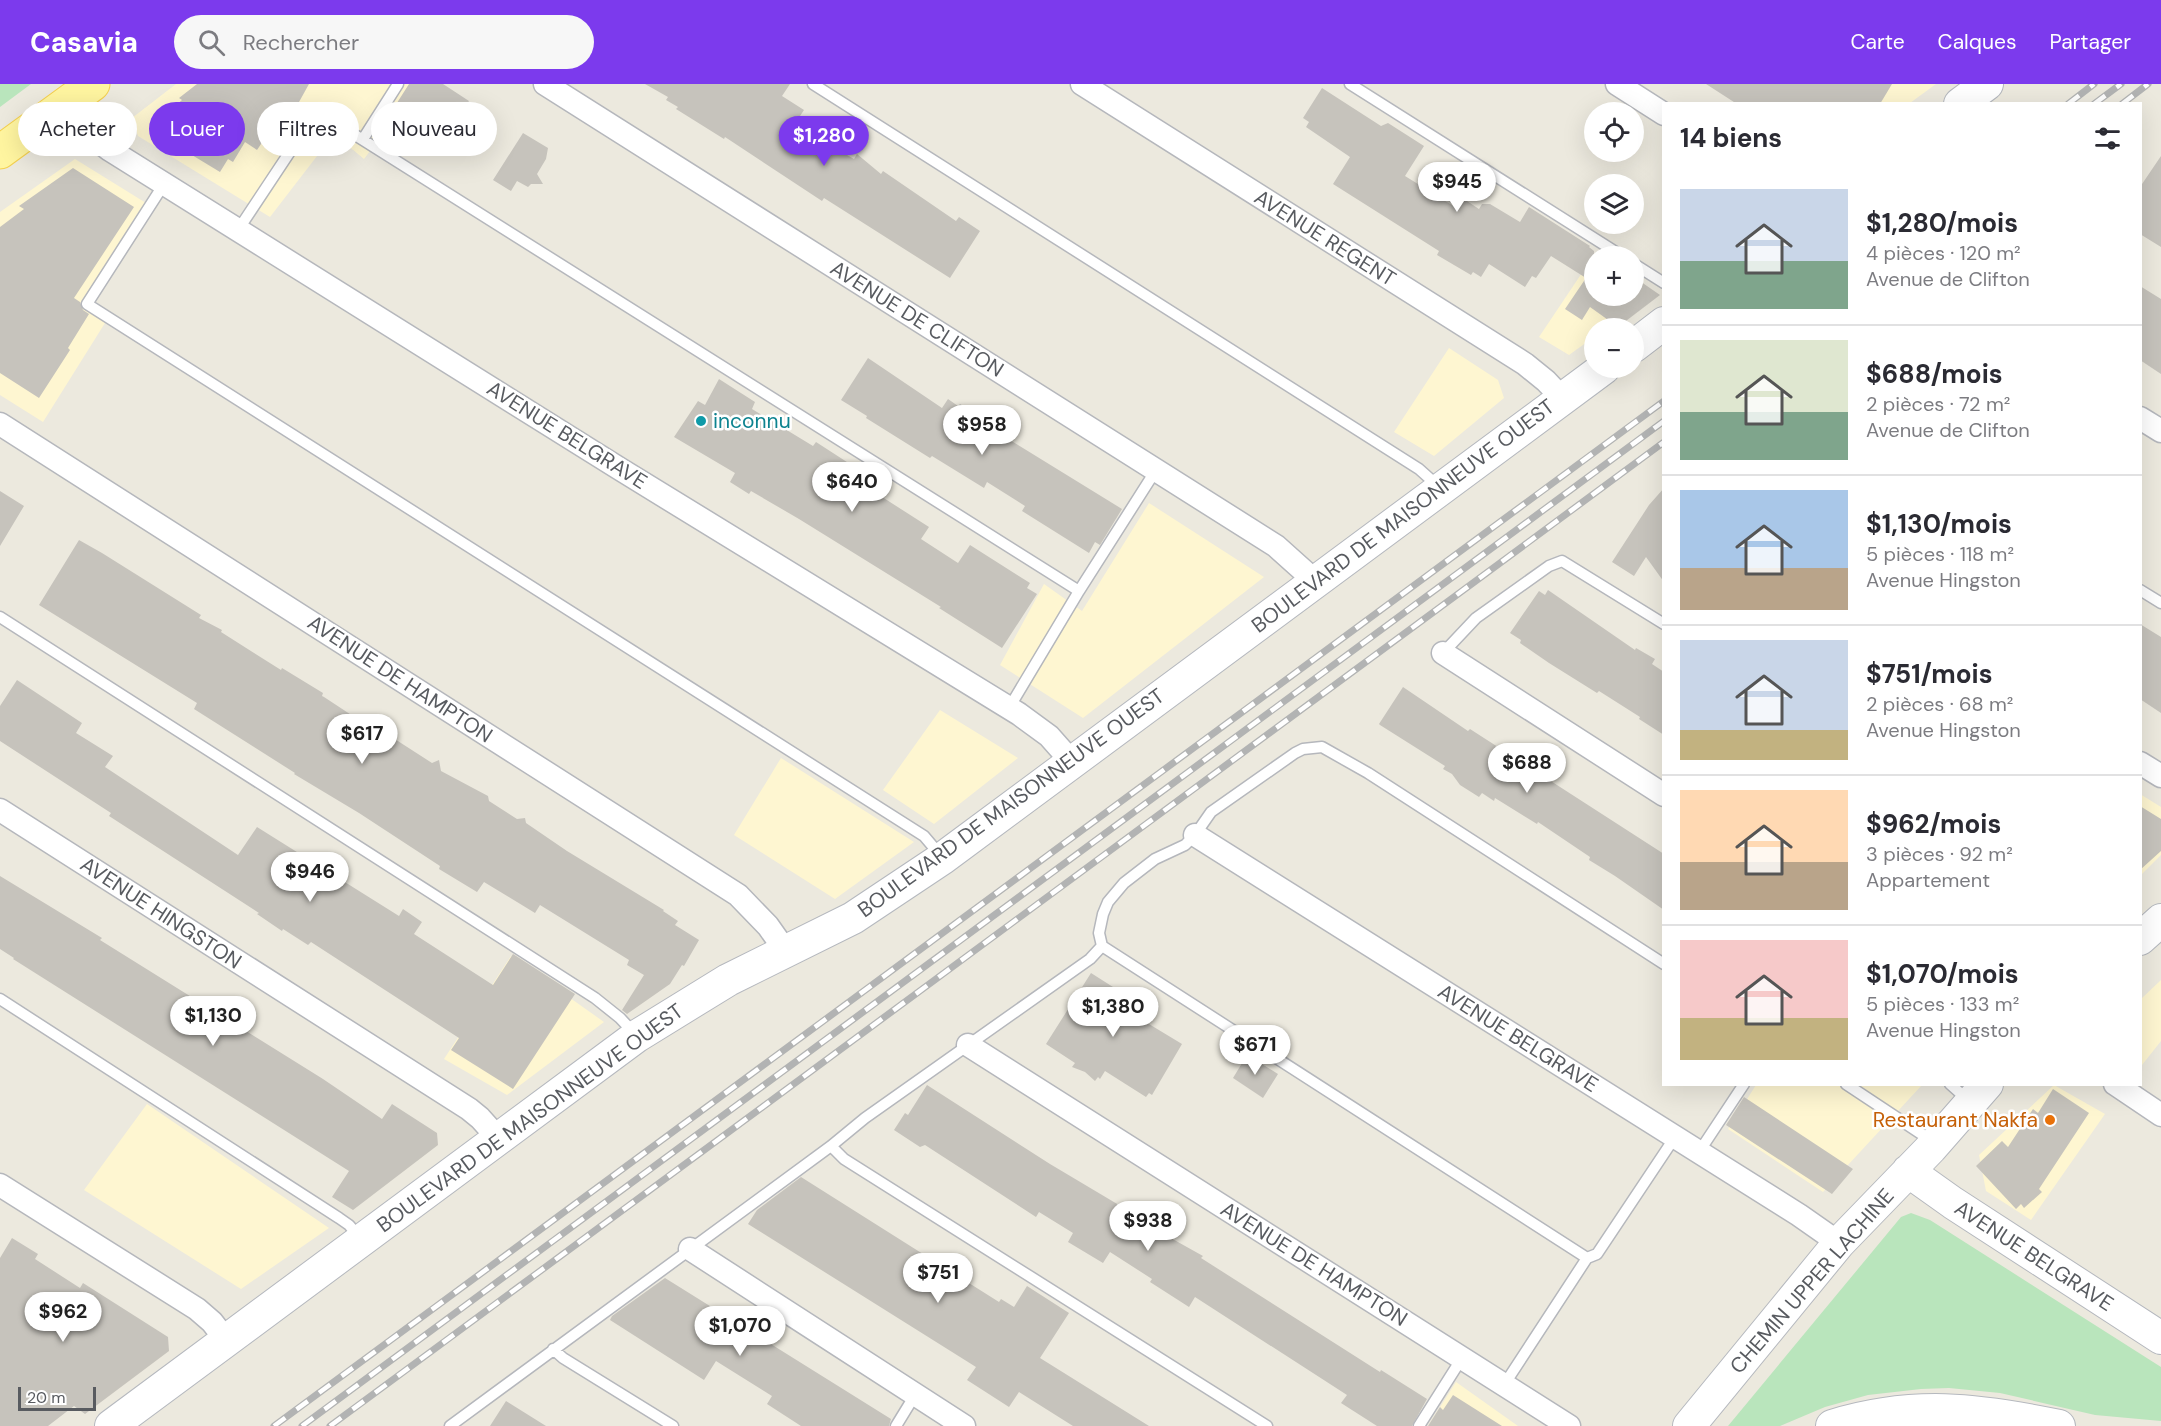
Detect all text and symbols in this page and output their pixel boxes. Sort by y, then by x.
search box [174,15,594,69]
text: Casavia [30,24,138,61]
icon: search [195,26,228,59]
text: Rechercher [243,28,359,57]
text: Carte [1850,28,1905,56]
text: Calques [1938,28,2016,56]
text: Partager [2049,28,2131,56]
chip: Acheter [18,102,137,156]
chip: Louer [149,102,245,156]
chip: Filtres [257,102,359,156]
chip: Nouveau [371,102,497,156]
map controls [1584,102,1644,378]
button: locate [1584,102,1644,162]
pin: $1,280 [775,116,873,167]
text: 14 biens [1680,121,1782,155]
text: $1,280 [793,122,855,148]
icon: filters [2091,122,2124,155]
pin: $945 [1421,162,1493,213]
text: $945 [1432,168,1482,194]
button: layers [1584,174,1644,234]
street label: AVENUE REGENT [1249,183,1401,293]
text: $1,280/mois [1866,206,2018,240]
icon: home [1728,213,1800,285]
text: 4 pièces · 120 m² [1866,240,2021,266]
button: + [1584,246,1644,306]
street label: AVENUE DE CLIFTON [825,254,1009,384]
text: Avenue de Clifton [1866,266,2030,292]
button: − [1584,318,1644,378]
text: $688/mois [1866,357,2003,391]
icon: home [1728,364,1800,436]
street label: AVENUE BELGRAVE [482,374,652,496]
text: 2 pièces · 72 m² [1866,391,2010,417]
street label: BOULEVARD DE MAISONNEUVE OUEST [1246,393,1560,639]
pin: $958 [946,405,1018,456]
place label: inconnu [713,407,791,435]
text: $958 [957,411,1007,437]
marker: inconnu [694,414,708,428]
text: Avenue de Clifton [1866,417,2030,443]
pin: $640 [816,462,888,513]
text: $640 [826,468,878,494]
text: $1,130/mois [1866,507,2012,541]
icon: home [1728,514,1800,586]
text: 5 pièces · 118 m² [1866,541,2014,567]
text: Avenue Hingston [1866,567,2021,593]
street label: AVENUE DE HAMPTON [302,609,498,749]
text: $751/mois [1866,657,1993,691]
icon: home [1728,664,1800,736]
street label: BOULEVARD DE MAISONNEUVE OUEST [852,682,1170,924]
text: 2 pièces · 68 m² [1866,691,2013,717]
pin: $617 [326,714,398,765]
text: Avenue Hingston [1866,717,2021,743]
text: $617 [341,720,383,746]
pin: $688 [1491,743,1563,794]
text: $688 [1502,749,1552,775]
text: $962/mois [1866,807,2001,841]
icon: home [1728,814,1800,886]
text: 3 pièces · 92 m² [1866,841,2013,867]
street label: AVENUE HINGSTON [75,850,247,976]
pin: $946 [274,852,346,903]
text: $946 [285,858,335,884]
text: Appartement [1866,867,1990,893]
text: $1,070/mois [1866,957,2019,991]
icon: home [1728,964,1800,1036]
street label: AVENUE BELGRAVE [1433,977,1603,1099]
pin: $1,380 [1064,987,1162,1038]
text: 5 pièces · 133 m² [1866,991,2019,1017]
text: $1,380 [1081,993,1145,1019]
pin: $1,130 [164,996,262,1047]
street label: BOULEVARD DE MAISONNEUVE OUEST [371,997,689,1239]
text: $1,130 [184,1002,242,1028]
text: Avenue Hingston [1866,1017,2021,1043]
pin: $671 [1219,1025,1291,1076]
text: $671 [1234,1031,1276,1057]
place label: Restaurant Nakfa [1873,1106,2038,1134]
marker: Restaurant Nakfa [2043,1113,2057,1127]
street label: CHEMIN UPPER LACHINE [1724,1182,1900,1380]
street label: AVENUE BELGRAVE [1949,1194,2119,1318]
street label: AVENUE DE HAMPTON [1215,1195,1413,1333]
pin: $938 [1112,1201,1184,1252]
text: $938 [1123,1207,1173,1233]
pin: $751 [902,1253,974,1304]
text: $751 [917,1259,959,1285]
pin: $962 [27,1292,99,1343]
text: $962 [39,1298,87,1324]
pin: $1,070 [691,1306,789,1357]
text: $1,070 [709,1312,771,1338]
scale bar [18,1384,96,1412]
text: 20 m [27,1387,66,1408]

